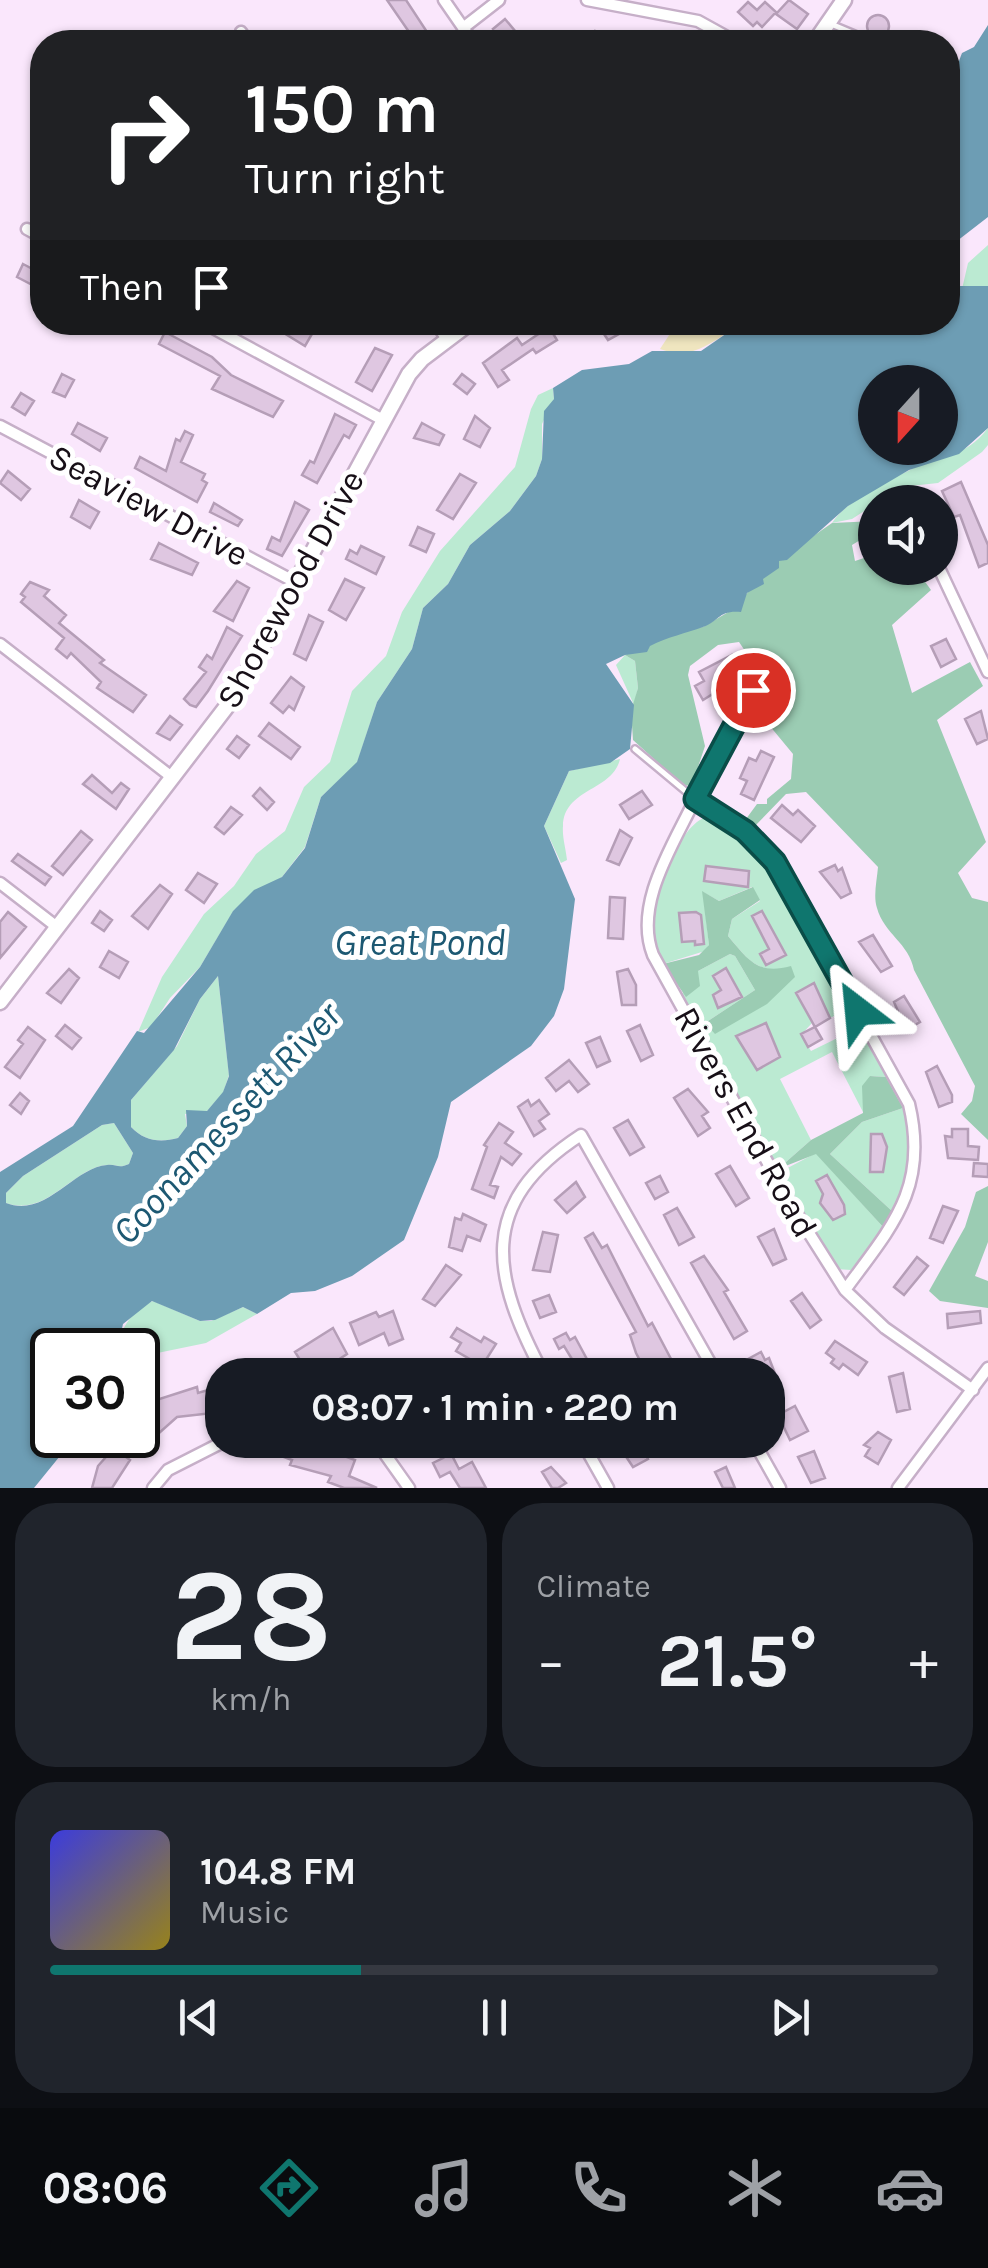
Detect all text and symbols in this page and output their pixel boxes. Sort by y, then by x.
text: 150 m [245,68,439,150]
icon: right [80,70,210,200]
text: Turn right [245,152,445,204]
icon: arrive [184,260,239,315]
text: Then [80,265,164,310]
north arrow [858,365,958,465]
map controls [858,365,958,585]
street label: Seaview Drive [42,436,255,575]
street label: Shorewood Drive [208,463,373,716]
button: sound [858,485,958,585]
pin [711,648,796,733]
icon: arrive [726,663,781,718]
water label: Great Pond [334,920,506,965]
position arrow [806,959,910,1063]
water label: Coonamessett River [103,992,351,1254]
street label: Rivers End Road [665,1000,826,1245]
speed limit sign: 30 [30,1328,160,1458]
text: 08:07 · 1 min · 220 m [311,1385,679,1430]
text: 28 [169,1540,332,1692]
text: Climate [537,1568,651,1605]
text: 21.5° [657,1617,818,1705]
text: − [537,1629,565,1693]
text: + [909,1629,938,1693]
text: km/h [210,1681,291,1718]
text: 104.8 FM [200,1849,357,1894]
text: Music [200,1894,289,1931]
icon: previous [171,1990,226,2045]
icon: pause [467,1990,522,2045]
icon: next [763,1990,818,2045]
icon: directions [254,2153,324,2223]
icon: music [409,2153,479,2223]
icon: phone [564,2153,634,2223]
icon: climate [720,2153,790,2223]
icon: car [875,2153,945,2223]
text: 08:06 [43,2162,168,2214]

